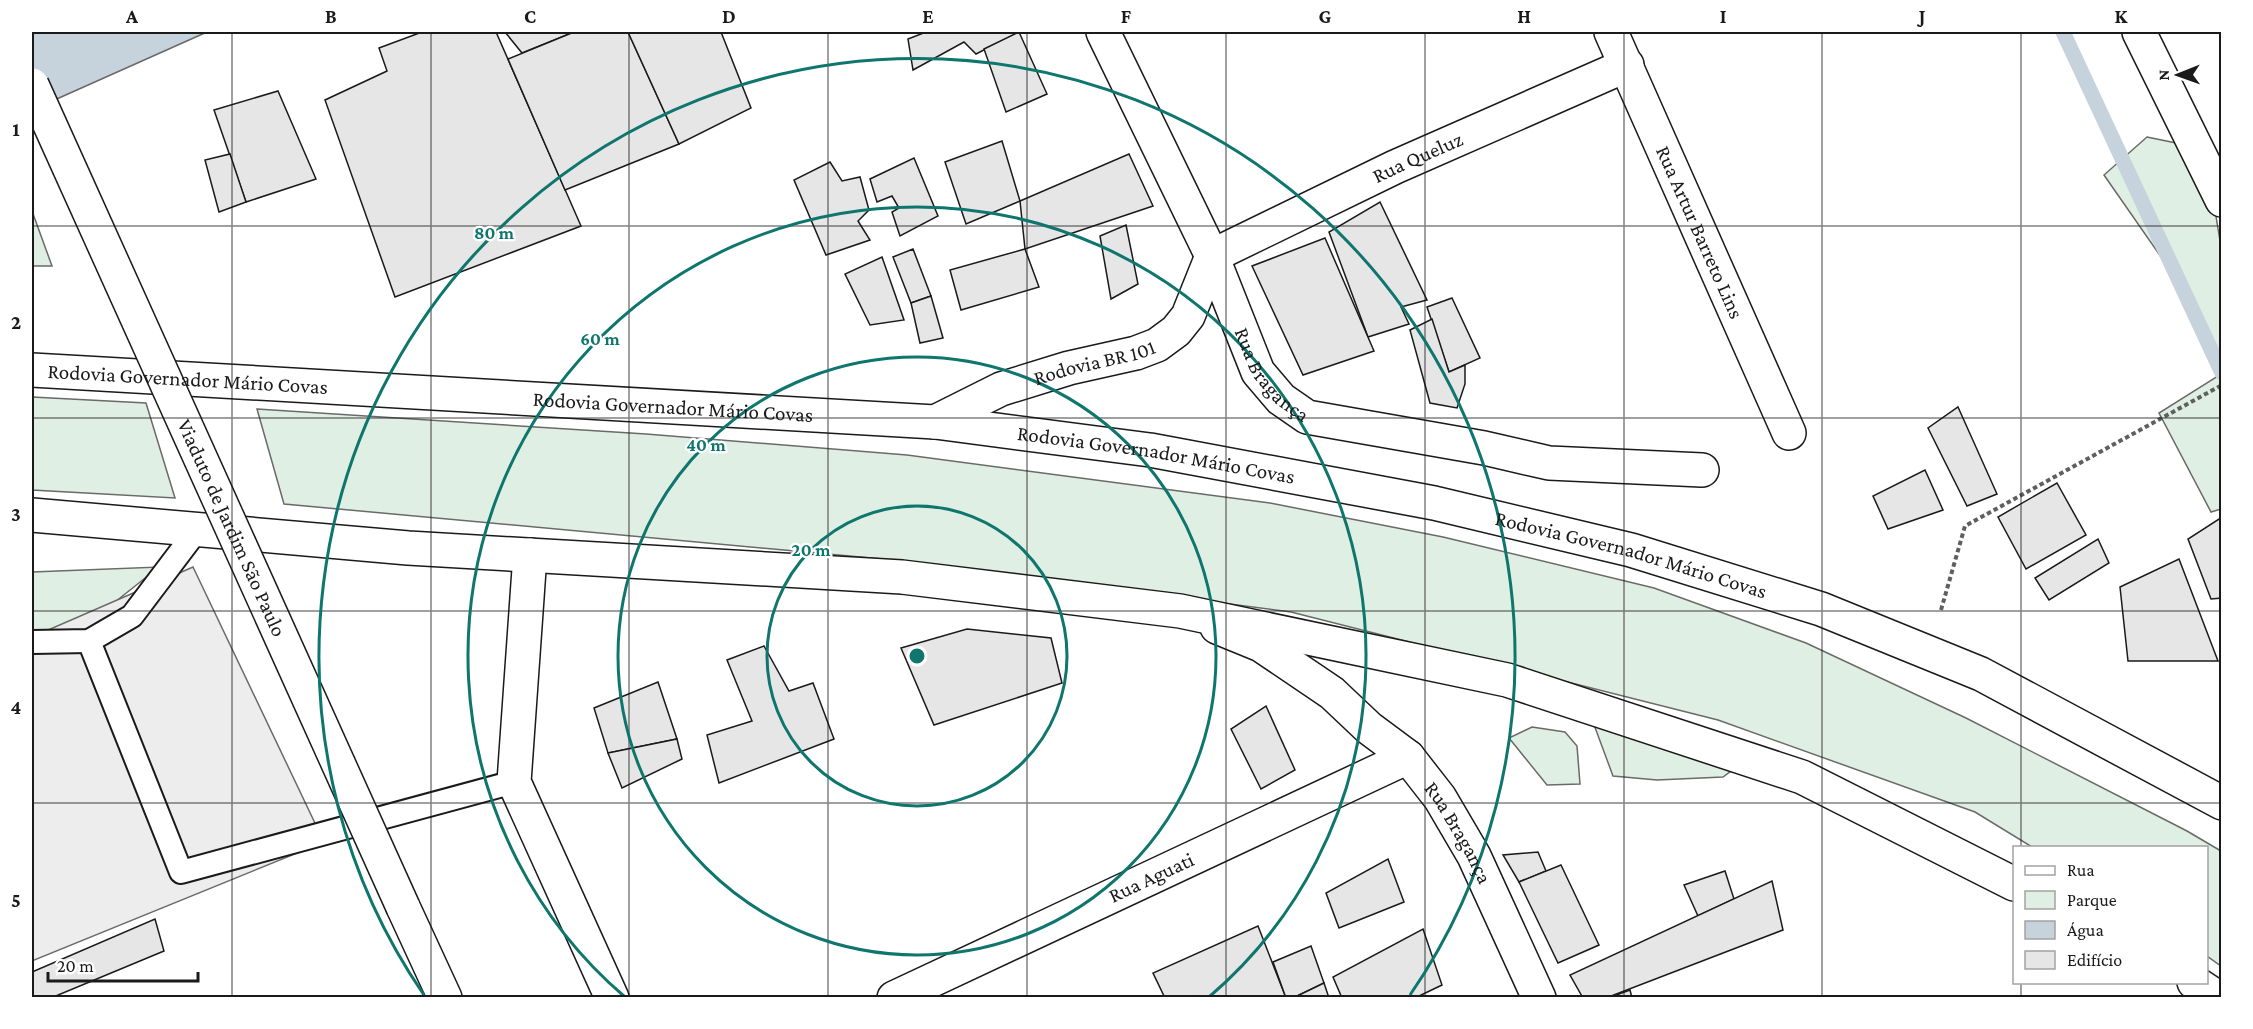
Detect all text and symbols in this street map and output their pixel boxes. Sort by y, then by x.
text: A [125,5,139,27]
text: B [325,5,337,27]
text: C [524,5,536,27]
text: D [722,5,736,27]
text: E [922,5,934,27]
text: F [1121,5,1132,27]
text: G [1319,5,1332,27]
text: H [1517,5,1531,27]
text: I [1720,5,1727,27]
text: J [1917,5,1926,27]
text: K [2115,5,2129,27]
north arrow [2148,45,2208,105]
text: N [2155,70,2172,81]
text: 1 [12,118,20,140]
street label: Rua Queluz [1369,127,1466,188]
street label: Rua Artur Barreto Lins [1651,142,1749,322]
text: 80 m [474,223,515,243]
text: 2 [11,311,21,333]
street label: Rua Bragança [1230,324,1314,427]
text: 60 m [580,329,620,349]
street label: Rodovia BR 101 [1031,335,1159,390]
street label: Rodovia Governador Mário Covas [47,359,329,399]
street label: Rodovia Governador Mário Covas [532,387,814,427]
street label: Viaduto de Jardim São Paulo [172,416,291,640]
street label: Rodovia Governador Mário Covas [1016,421,1297,489]
text: 40 m [686,435,726,455]
text: 3 [11,503,21,525]
street label: Rodovia Governador Mário Covas [1493,506,1770,603]
text: 20 m [792,540,831,560]
centre of rings [907,646,927,666]
text: 4 [11,696,22,718]
street label: Rua Bragança [1420,777,1497,888]
legend [2013,846,2208,984]
street label: Rua Aguati [1105,847,1198,908]
text: Rua [2067,860,2095,880]
text: 5 [11,889,21,911]
text: Parque [2067,890,2117,910]
text: Água [2067,920,2104,940]
scale bar [48,945,198,983]
text: Edifício [2067,950,2122,970]
text: 20 m [57,956,94,976]

